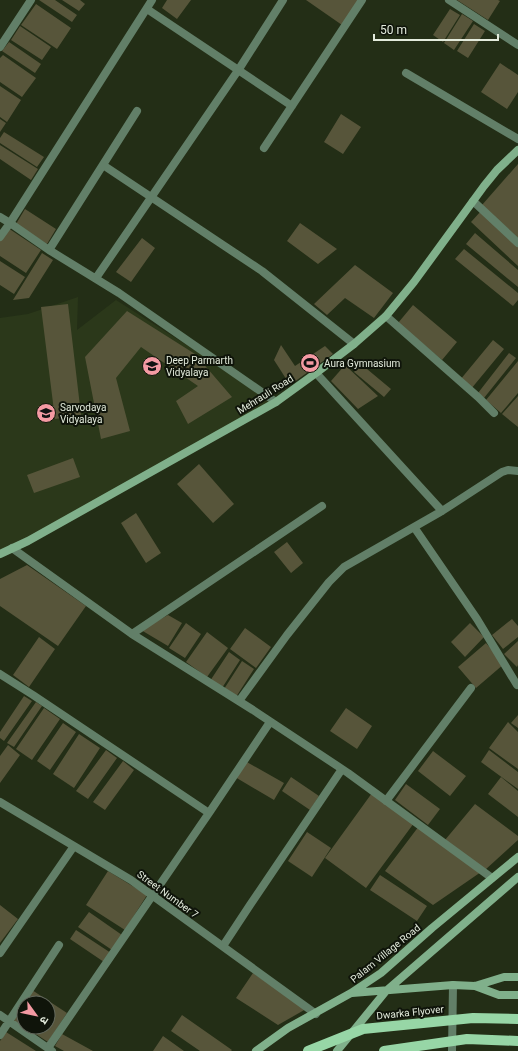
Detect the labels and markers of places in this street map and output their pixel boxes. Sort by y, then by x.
sports icon: Aura Gymnasium [299,352,321,374]
school or university icon: Deep Parmarth Vidyalaya [141,355,163,377]
place label: Deep Parmarth Vidyalaya [166,355,233,378]
place label: Aura Gymnasium [324,358,400,369]
school or university icon: Sarvodaya Vidyalaya [35,402,57,424]
place label: Sarvodaya Vidyalaya [60,402,106,425]

